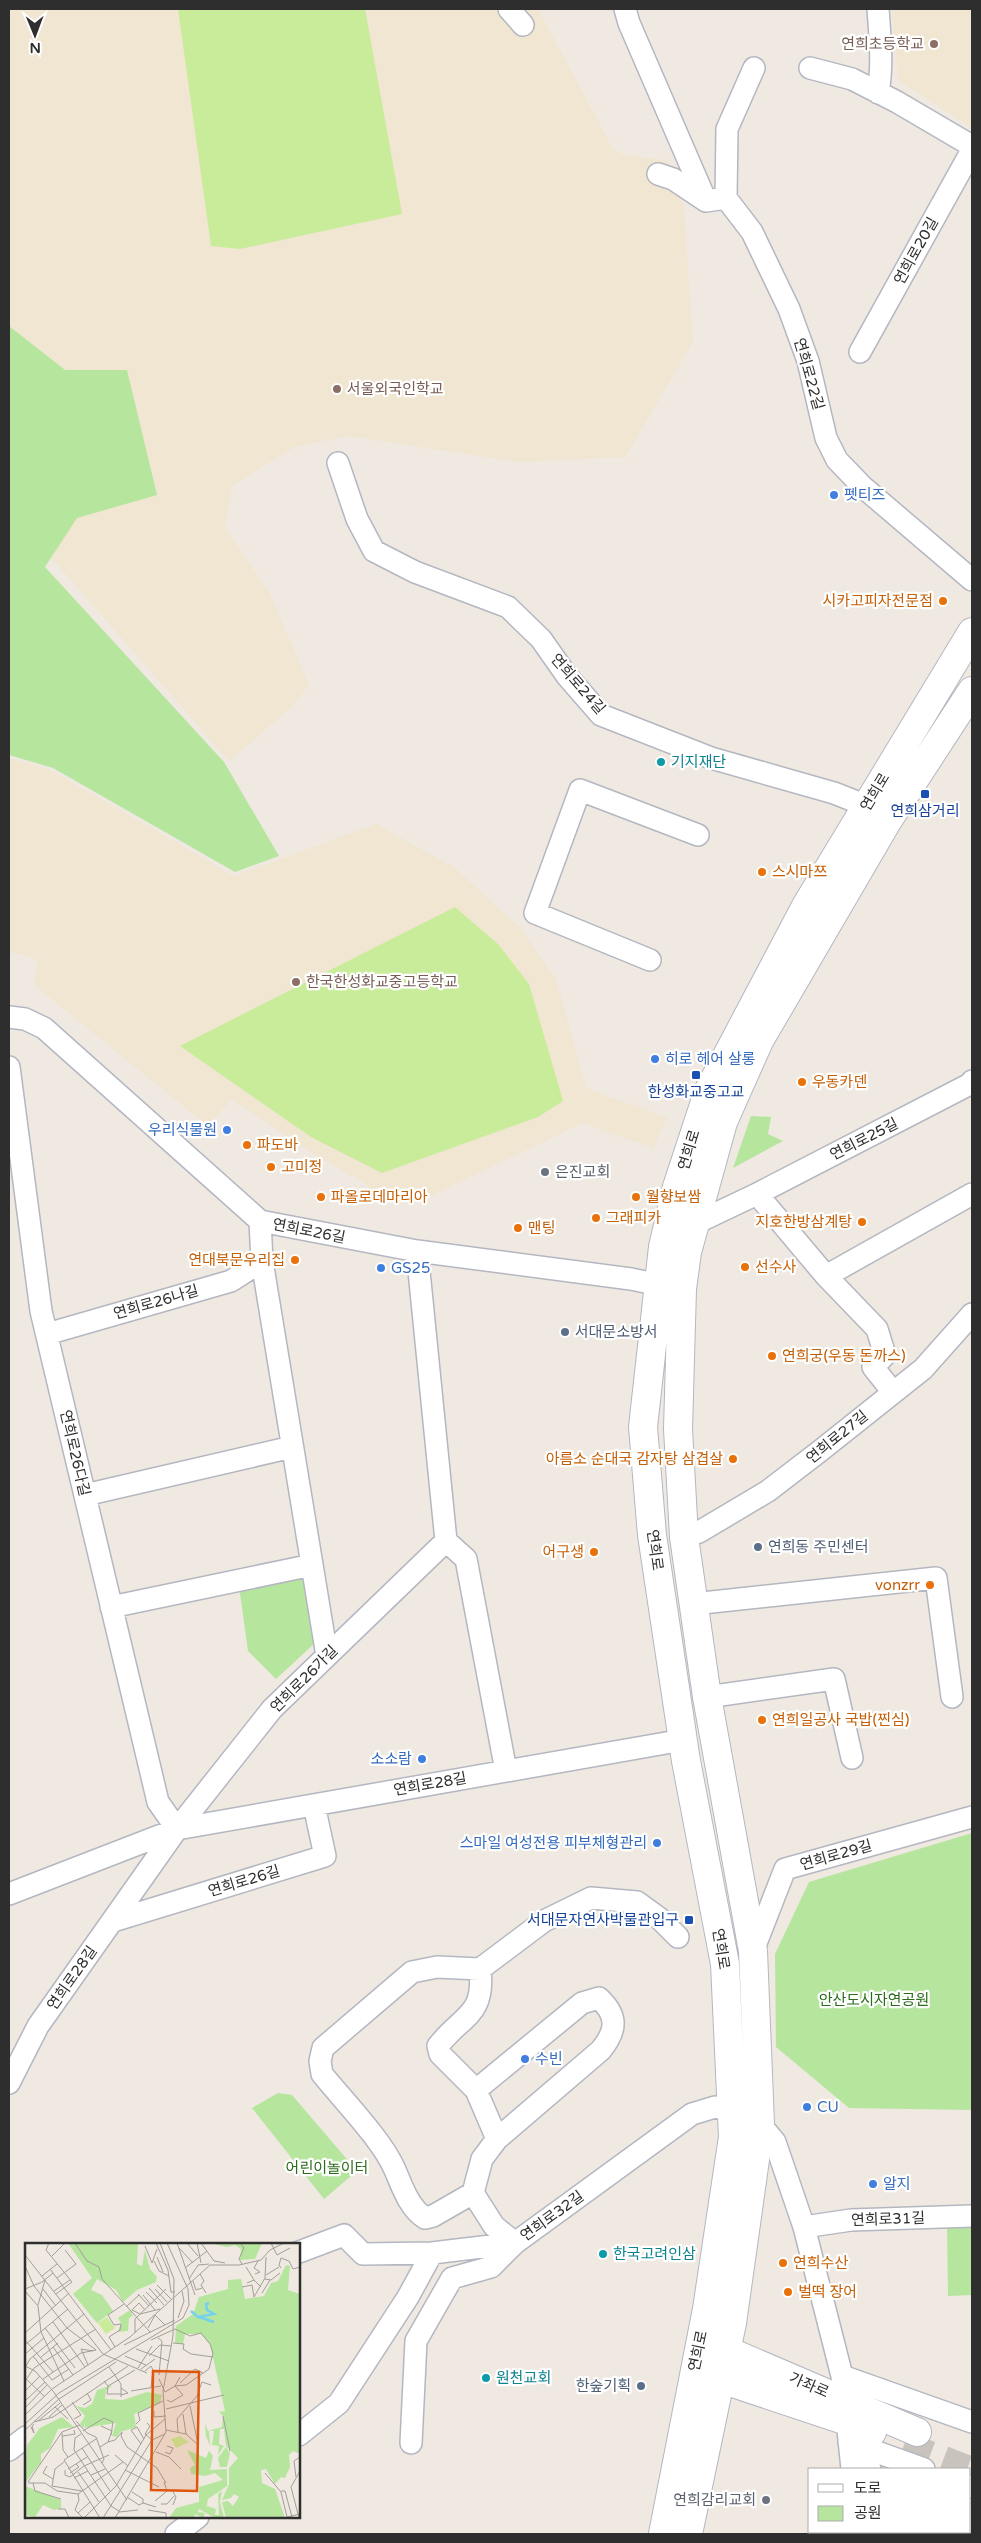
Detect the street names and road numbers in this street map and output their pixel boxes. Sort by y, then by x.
street label: 연희로20길 [890,214,942,288]
street label: 연희로22길 [790,336,828,412]
street label: 연희로24길 [547,650,609,718]
street label: 연희로 [857,770,893,814]
street label: 연희로25길 [827,1114,901,1164]
street label: 연희로 [674,1128,704,1172]
street label: 연희로26길 [271,1215,347,1247]
street label: 연희로26나길 [111,1281,201,1323]
street label: 연희로27길 [803,1407,871,1467]
street label: 연희로26다길 [56,1408,94,1498]
street label: 연희로 [643,1528,667,1572]
street label: 연희로26가길 [267,1642,341,1716]
street label: 연희로28길 [392,1769,468,1799]
street label: 연희로29길 [798,1836,874,1874]
street label: 연희로26길 [206,1862,282,1900]
street label: 연희로 [709,1927,733,1971]
street label: 연희로28길 [43,1943,101,2013]
street label: 연희로32길 [517,2187,587,2245]
street label: 연희로31길 [851,2209,925,2229]
street label: 연희로 [685,2329,711,2373]
street label: 가좌로 [786,2369,832,2401]

